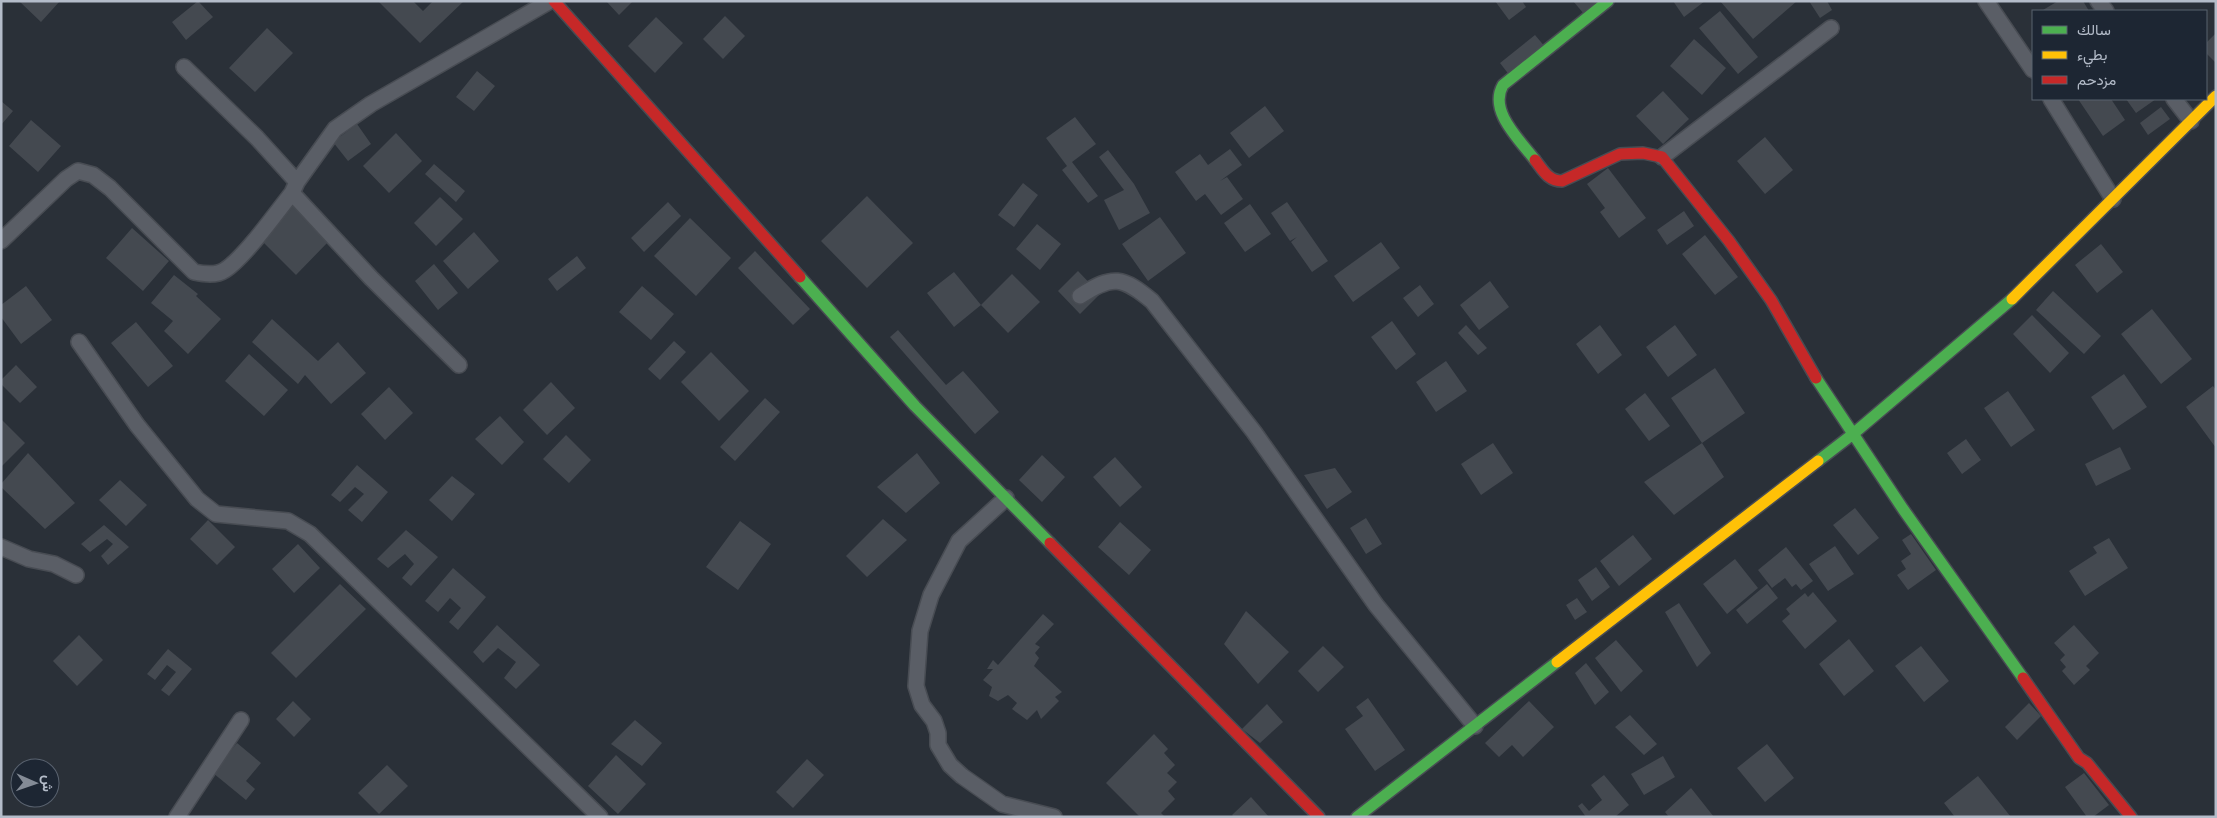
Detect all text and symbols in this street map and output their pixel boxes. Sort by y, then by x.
legend [2032,10,2207,100]
text: سالك [2077,21,2111,39]
text: بطيء [2077,46,2107,68]
text: مزدحم [2077,71,2116,90]
north arrow [10,758,60,808]
text: ش [39,775,56,792]

